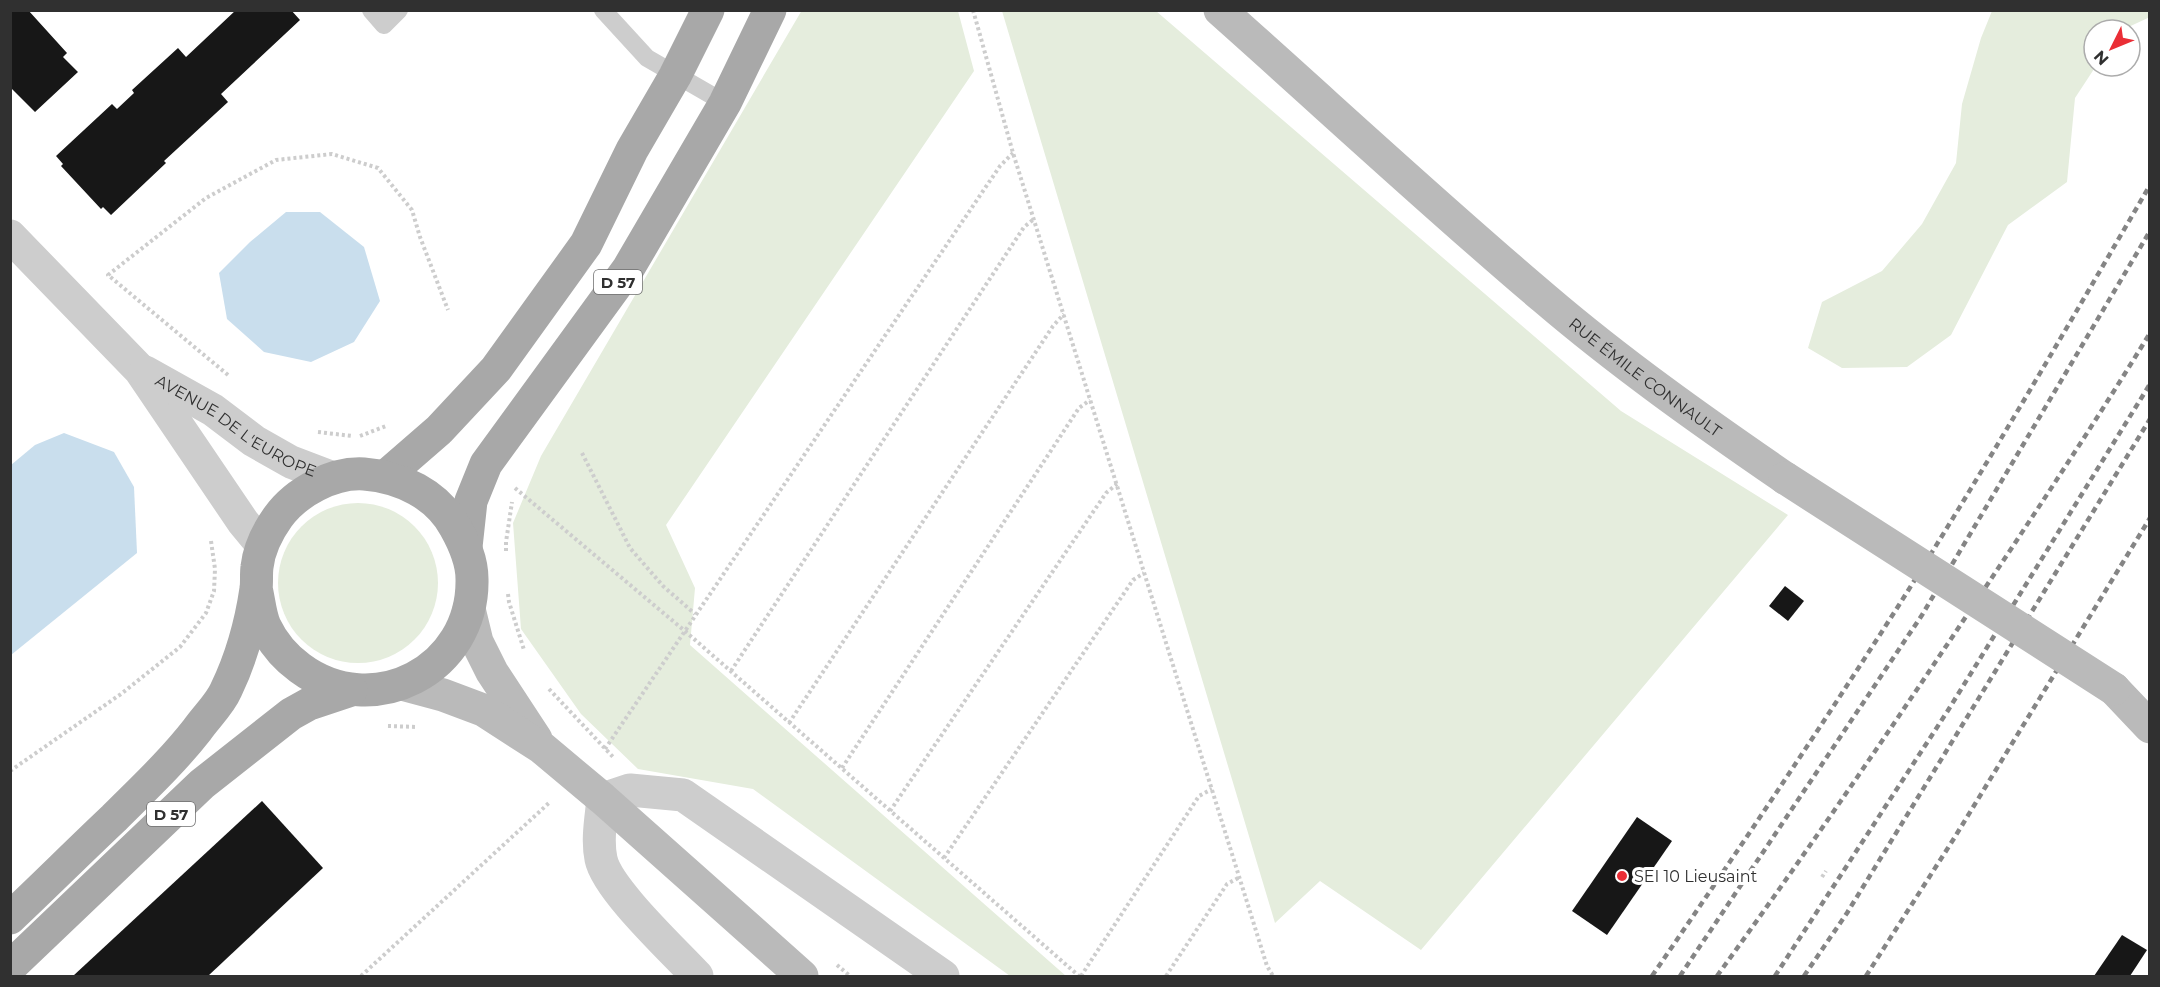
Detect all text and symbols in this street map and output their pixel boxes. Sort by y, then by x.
north arrow [2082,18,2142,78]
text: N [2090,47,2113,69]
road number: D 57 [594,270,642,294]
street label: RUE ÉMILE CONNAULT [1565,313,1726,441]
street label: AVENUE DE L'EUROPE [152,370,319,480]
road number: D 57 [147,802,195,826]
place label: SEI 10 Lieusaint [1634,867,1758,886]
marker: SEI 10 Lieusaint [1615,869,1629,883]

